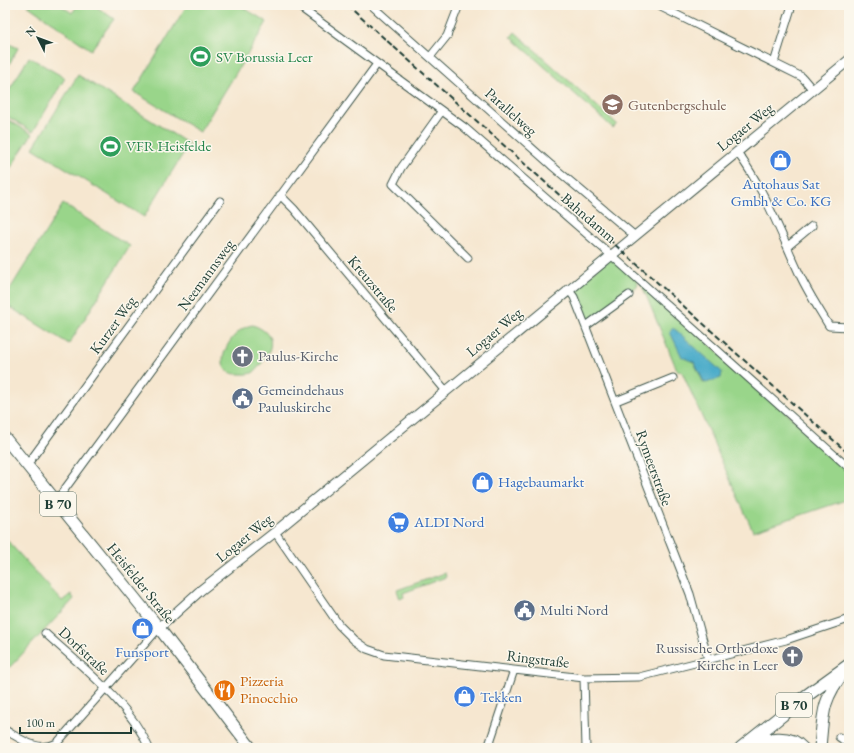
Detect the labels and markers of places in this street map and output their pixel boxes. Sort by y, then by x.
sports icon: SV Borussia Leer [187,44,213,70]
place label: SV Borussia Leer [216,47,313,66]
school or university icon: Gutenbergschule [599,92,625,118]
place label: Gutenbergschule [628,95,727,114]
sports icon: VFR Heisfelde [98,133,124,159]
place label: VFR Heisfelde [126,136,211,155]
shop icon: Autohaus Sat Gmbh & Co. KG [768,148,794,174]
place label: Autohaus Sat Gmbh & Co. KG [731,174,831,210]
church icon: Paulus-Kirche [230,343,256,369]
place label: Paulus-Kirche [258,346,339,365]
place label: Gemeindehaus Pauluskirche [258,380,344,416]
public building icon: Gemeindehaus Pauluskirche [230,386,256,412]
shop icon: Hagebaumarkt [470,469,496,495]
place label: Hagebaumarkt [498,472,585,491]
supermarket icon: ALDI Nord [385,509,411,535]
place label: ALDI Nord [413,512,485,531]
public building icon: Multi Nord [511,597,537,623]
place label: Multi Nord [540,600,609,619]
shop icon: Funsport [129,616,155,642]
place label: Russische Orthodoxe Kirche in Leer [656,638,778,674]
place label: Funsport [115,642,169,661]
church icon: Russische Orthodoxe Kirche in Leer [780,644,806,670]
place label: Pizzeria Pinocchio [240,671,298,707]
restaurant icon: Pizzeria Pinocchio [211,677,237,703]
shop icon: Tekken [451,684,477,710]
place label: Tekken [480,687,522,706]

